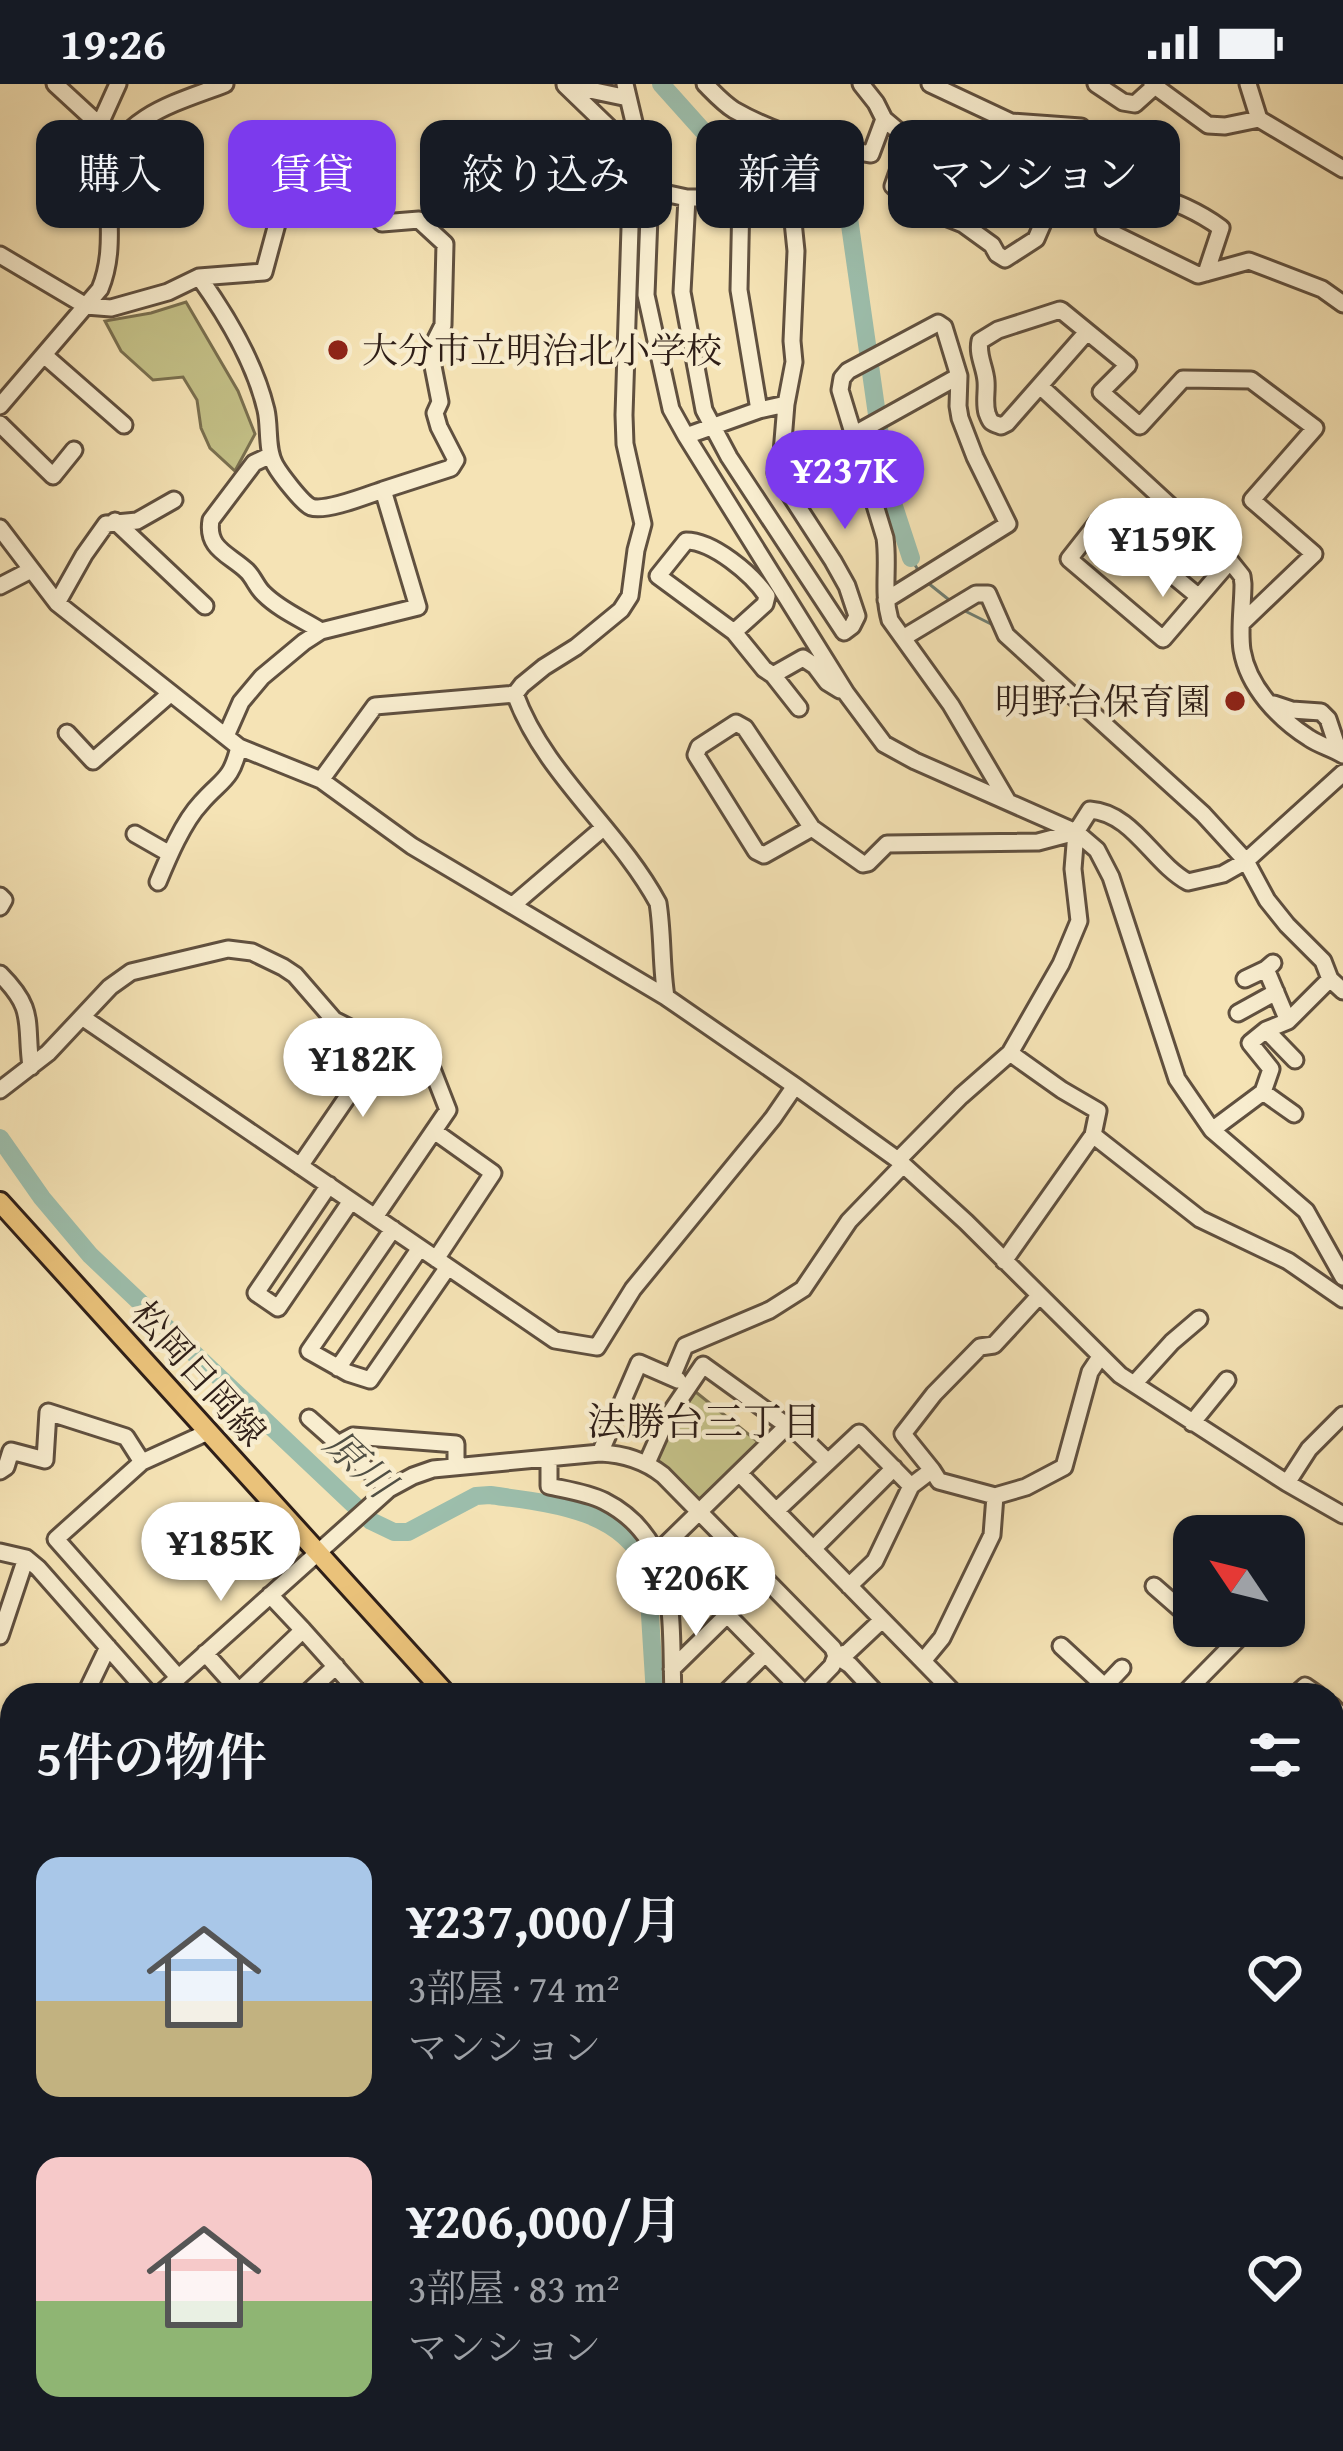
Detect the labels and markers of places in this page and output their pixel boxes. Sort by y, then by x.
place label: 大分市立明治北小学校 [362,323,722,376]
marker: 大分市立明治北小学校 [325,337,351,363]
pin: ¥237K [761,430,929,532]
pin: ¥159K [1079,498,1247,600]
place label: 明野台保育園 [995,674,1211,727]
marker: 明野台保育園 [1222,688,1248,714]
pin: ¥182K [279,1018,447,1120]
pin: ¥185K [137,1502,305,1604]
pin: ¥206K [612,1537,780,1639]

